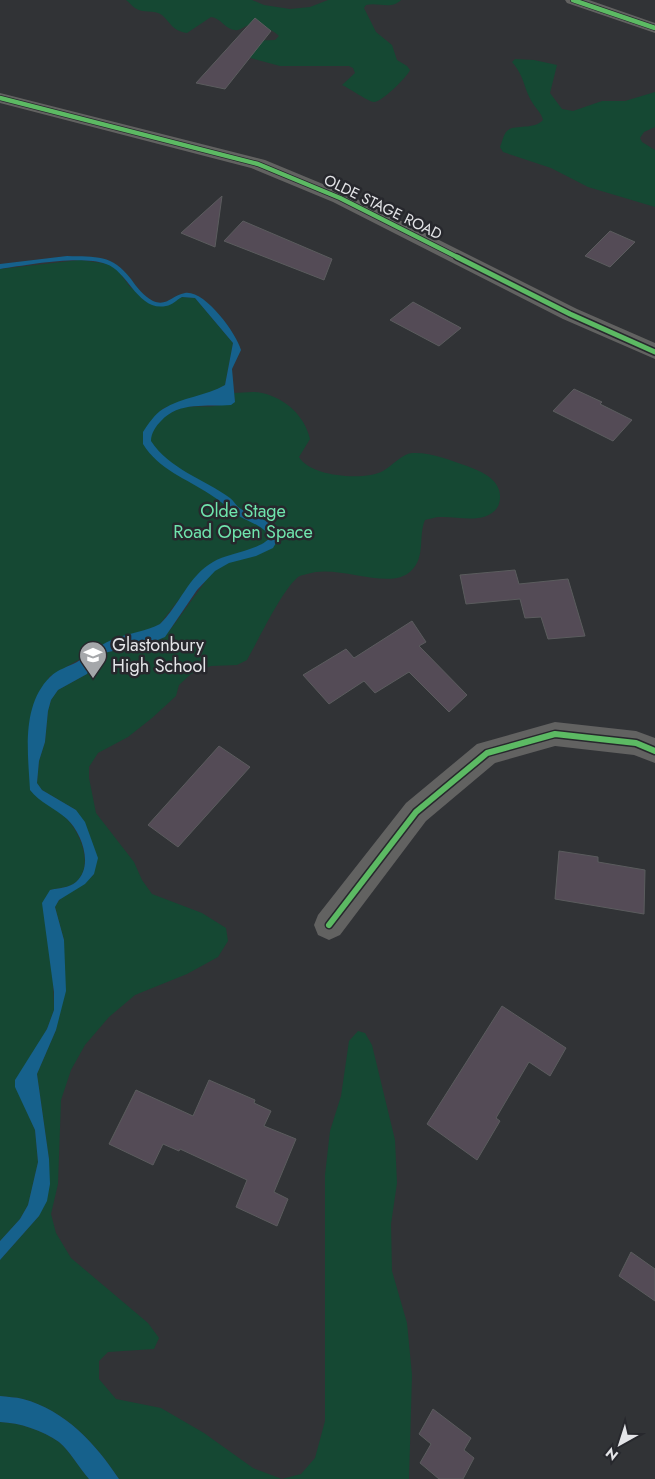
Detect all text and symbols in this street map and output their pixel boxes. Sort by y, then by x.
street label: OLDE STAGE ROAD [320,169,446,245]
park label: Olde Stage Road Open Space [173,498,313,545]
place label: Glastonbury High School [112,632,206,679]
school or university icon: Glastonbury High School [78,640,108,679]
north arrow [595,1419,645,1469]
text: N [601,1443,622,1465]

